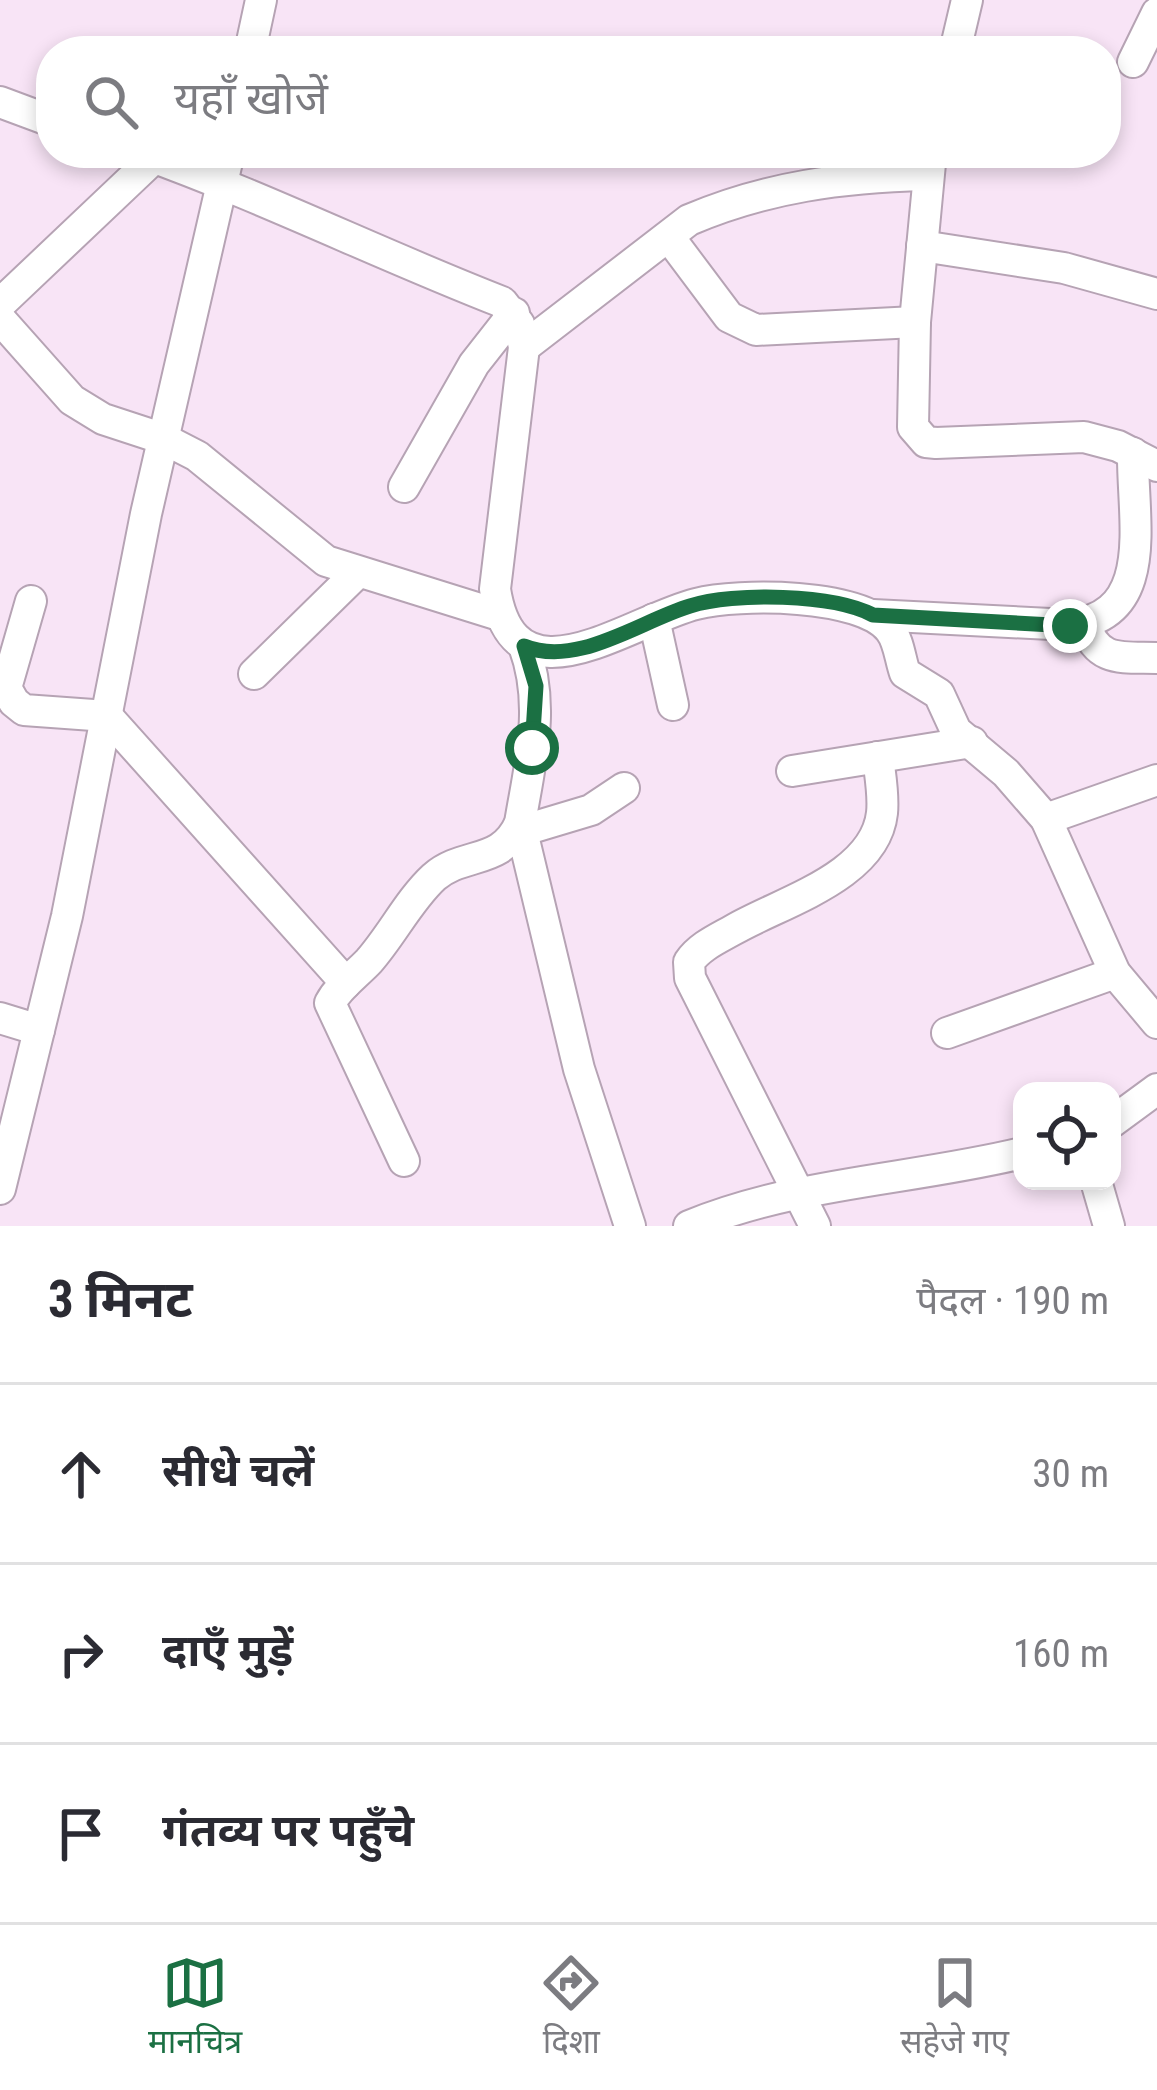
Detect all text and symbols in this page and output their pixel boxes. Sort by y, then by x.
search box [36,36,1121,168]
icon: search [78,69,144,135]
text: यहाँ खोजें [174,72,328,125]
route end [1043,599,1097,653]
route start [505,721,559,775]
map controls [1013,1082,1121,1190]
button: locate [1013,1082,1121,1190]
text: 3 मिनट [48,1270,193,1329]
text: पैदल · 190 m [916,1278,1109,1324]
icon: ahead [48,1441,114,1507]
text: सीधे चलें [162,1444,314,1497]
text: 30 m [1032,1451,1109,1497]
icon: right [48,1621,114,1687]
text: दाएँ मुड़ें [162,1624,293,1677]
text: 160 m [1013,1631,1109,1677]
icon: arrive [48,1801,114,1867]
text: गंतव्य पर पहुँचे [162,1804,414,1857]
tab: मानचित्र [148,1950,242,2066]
tab: दिशा [538,1950,604,2066]
tab: सहेजे गए [900,1950,1009,2066]

